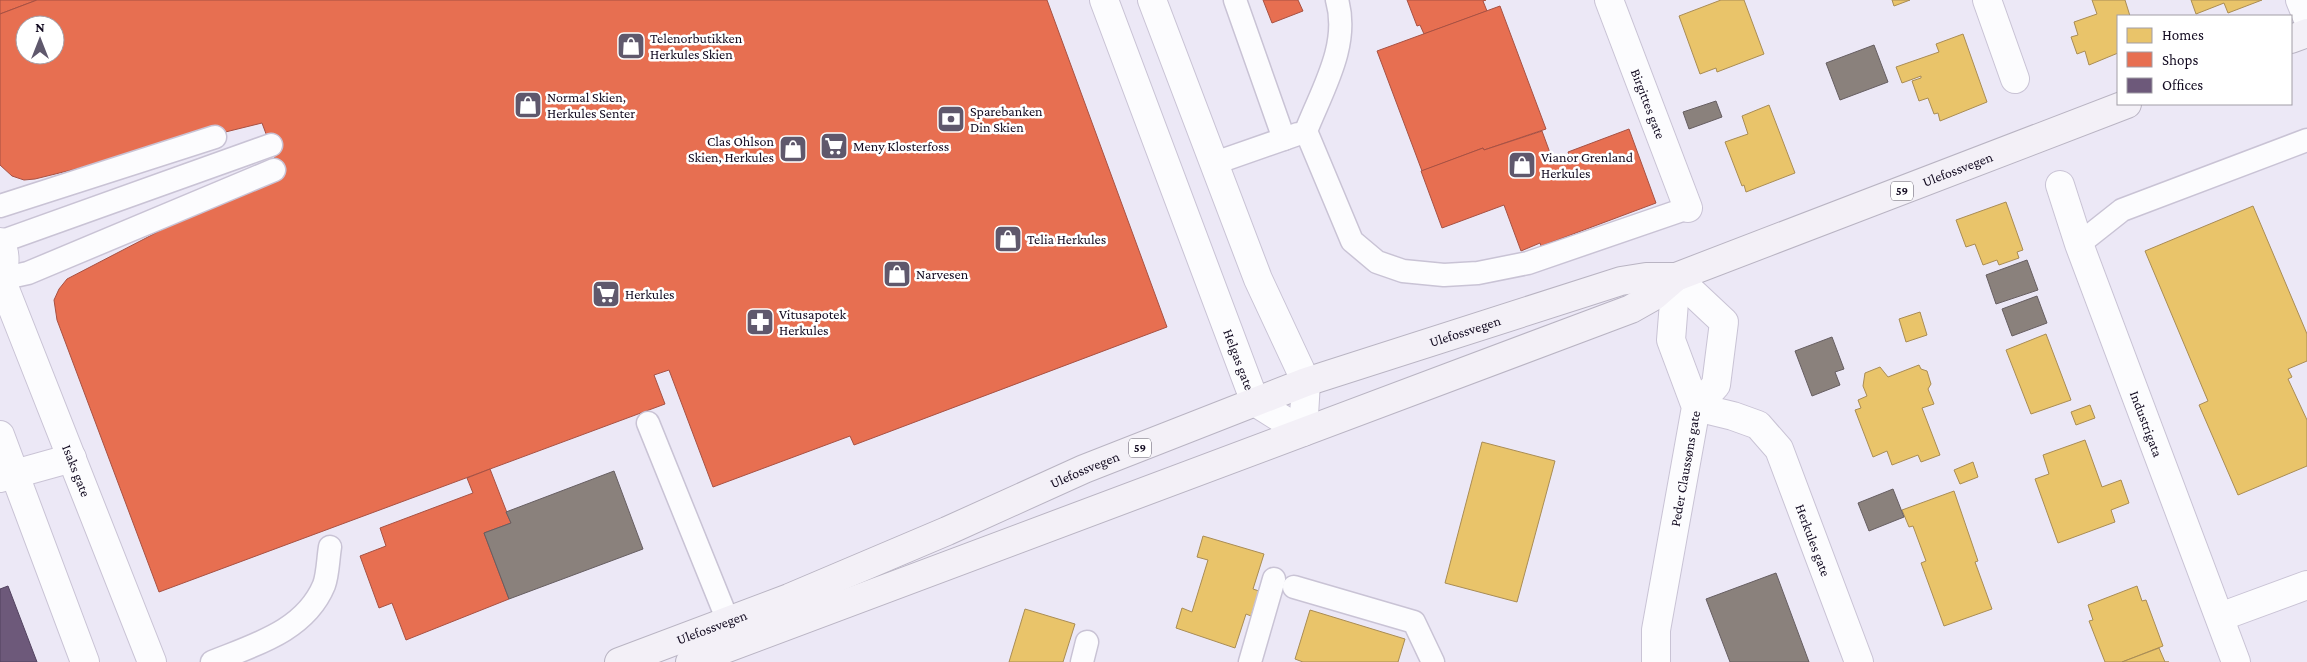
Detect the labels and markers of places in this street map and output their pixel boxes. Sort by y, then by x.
place label: Telenorbutikken Herkules Skien [650,30,743,62]
shop icon: Telenorbutikken Herkules Skien [616,31,646,61]
place label: Normal Skien, Herkules Senter [547,89,635,121]
shop icon: Normal Skien, Herkules Senter [513,90,543,120]
place label: Sparebanken Din Skien [970,103,1043,135]
bank icon: Sparebanken Din Skien [936,104,966,134]
supermarket icon: Meny Klosterfoss [819,131,849,161]
place label: Clas Ohlson Skien, Herkules [688,133,774,165]
shop icon: Clas Ohlson Skien, Herkules [778,134,808,164]
place label: Meny Klosterfoss [853,138,949,154]
place label: Vianor Grenland Herkules [1541,149,1634,181]
shop icon: Vianor Grenland Herkules [1507,150,1537,180]
shop icon: Telia Herkules [993,224,1023,254]
place label: Telia Herkules [1027,231,1106,247]
shop icon: Narvesen [882,259,912,289]
place label: Narvesen [916,266,969,282]
supermarket icon: Herkules [591,279,621,309]
place label: Herkules [625,286,675,302]
place label: Vitusapotek Herkules [779,306,846,338]
pharmacy icon: Vitusapotek Herkules [745,307,775,337]

